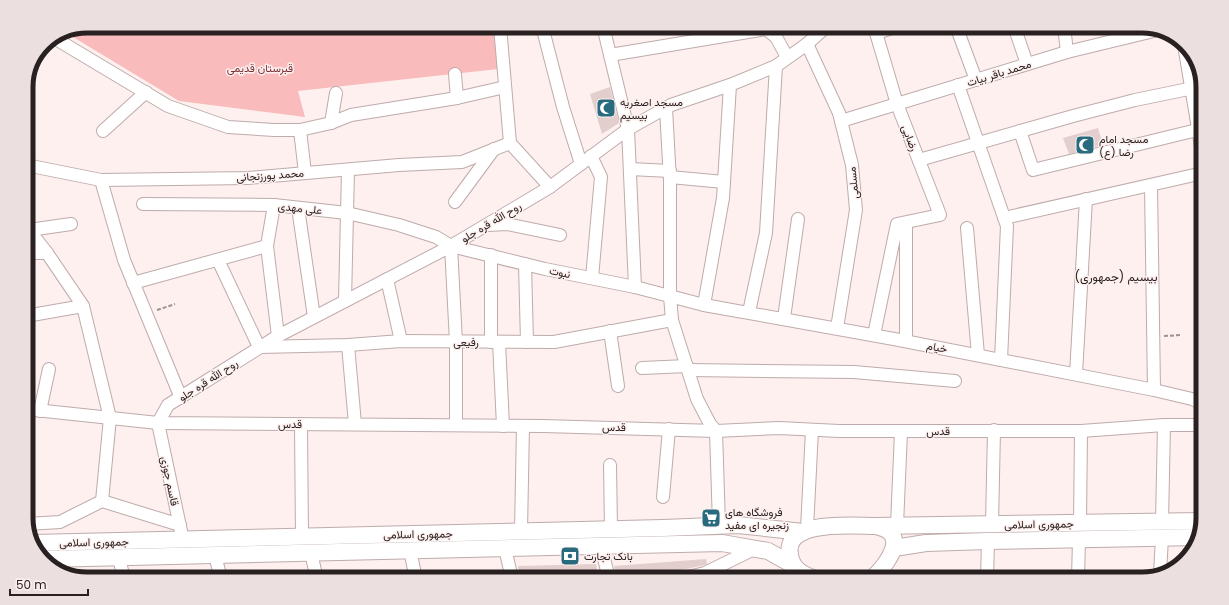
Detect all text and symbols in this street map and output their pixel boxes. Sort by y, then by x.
street label: محمد باقر بیات [965,56,1033,90]
park label: قبرستان قدیمى [227,60,293,76]
place label: مسجد اصغریه بیسیم [620,94,683,123]
mosque icon: مسجد اصغریه بیسیم [595,97,617,119]
street label: رضایی [898,123,922,154]
place label: مسجد امام رضا (ع) [1099,131,1148,160]
mosque icon: مسجد امام رضا (ع) [1074,134,1096,156]
street label: محمد پورزنجانی [236,165,304,185]
street label: مسلمی [843,166,863,200]
street label: علی مهدی [277,198,323,218]
street label: روح الله قره جلو [458,198,524,246]
street label: نبوت [548,262,572,282]
district label: (بیسیم (جمهوری [1075,268,1157,285]
street label: رفیعی [453,334,479,350]
street label: خیام [925,337,949,357]
street label: روح الله قره جلو [175,355,241,405]
street label: قدس [278,416,302,432]
street label: قدس [602,419,626,435]
street label: قدس [926,423,950,439]
street label: قاسم جوزی [157,455,183,507]
place label: فروشگاه های زنجیره ای مفید [725,504,789,533]
supermarket icon: فروشگاه های زنجیره ای مفید [700,507,722,529]
street label: جمهوری اسلامی [1004,515,1074,533]
street label: جمهوری اسلامی [383,525,453,543]
street label: جمهوری اسلامی [59,533,129,551]
bank icon: بانک تجارت [559,545,581,567]
place label: بانک تجارت [584,548,633,564]
scale bar [10,571,88,597]
text: 50 m [16,576,47,593]

